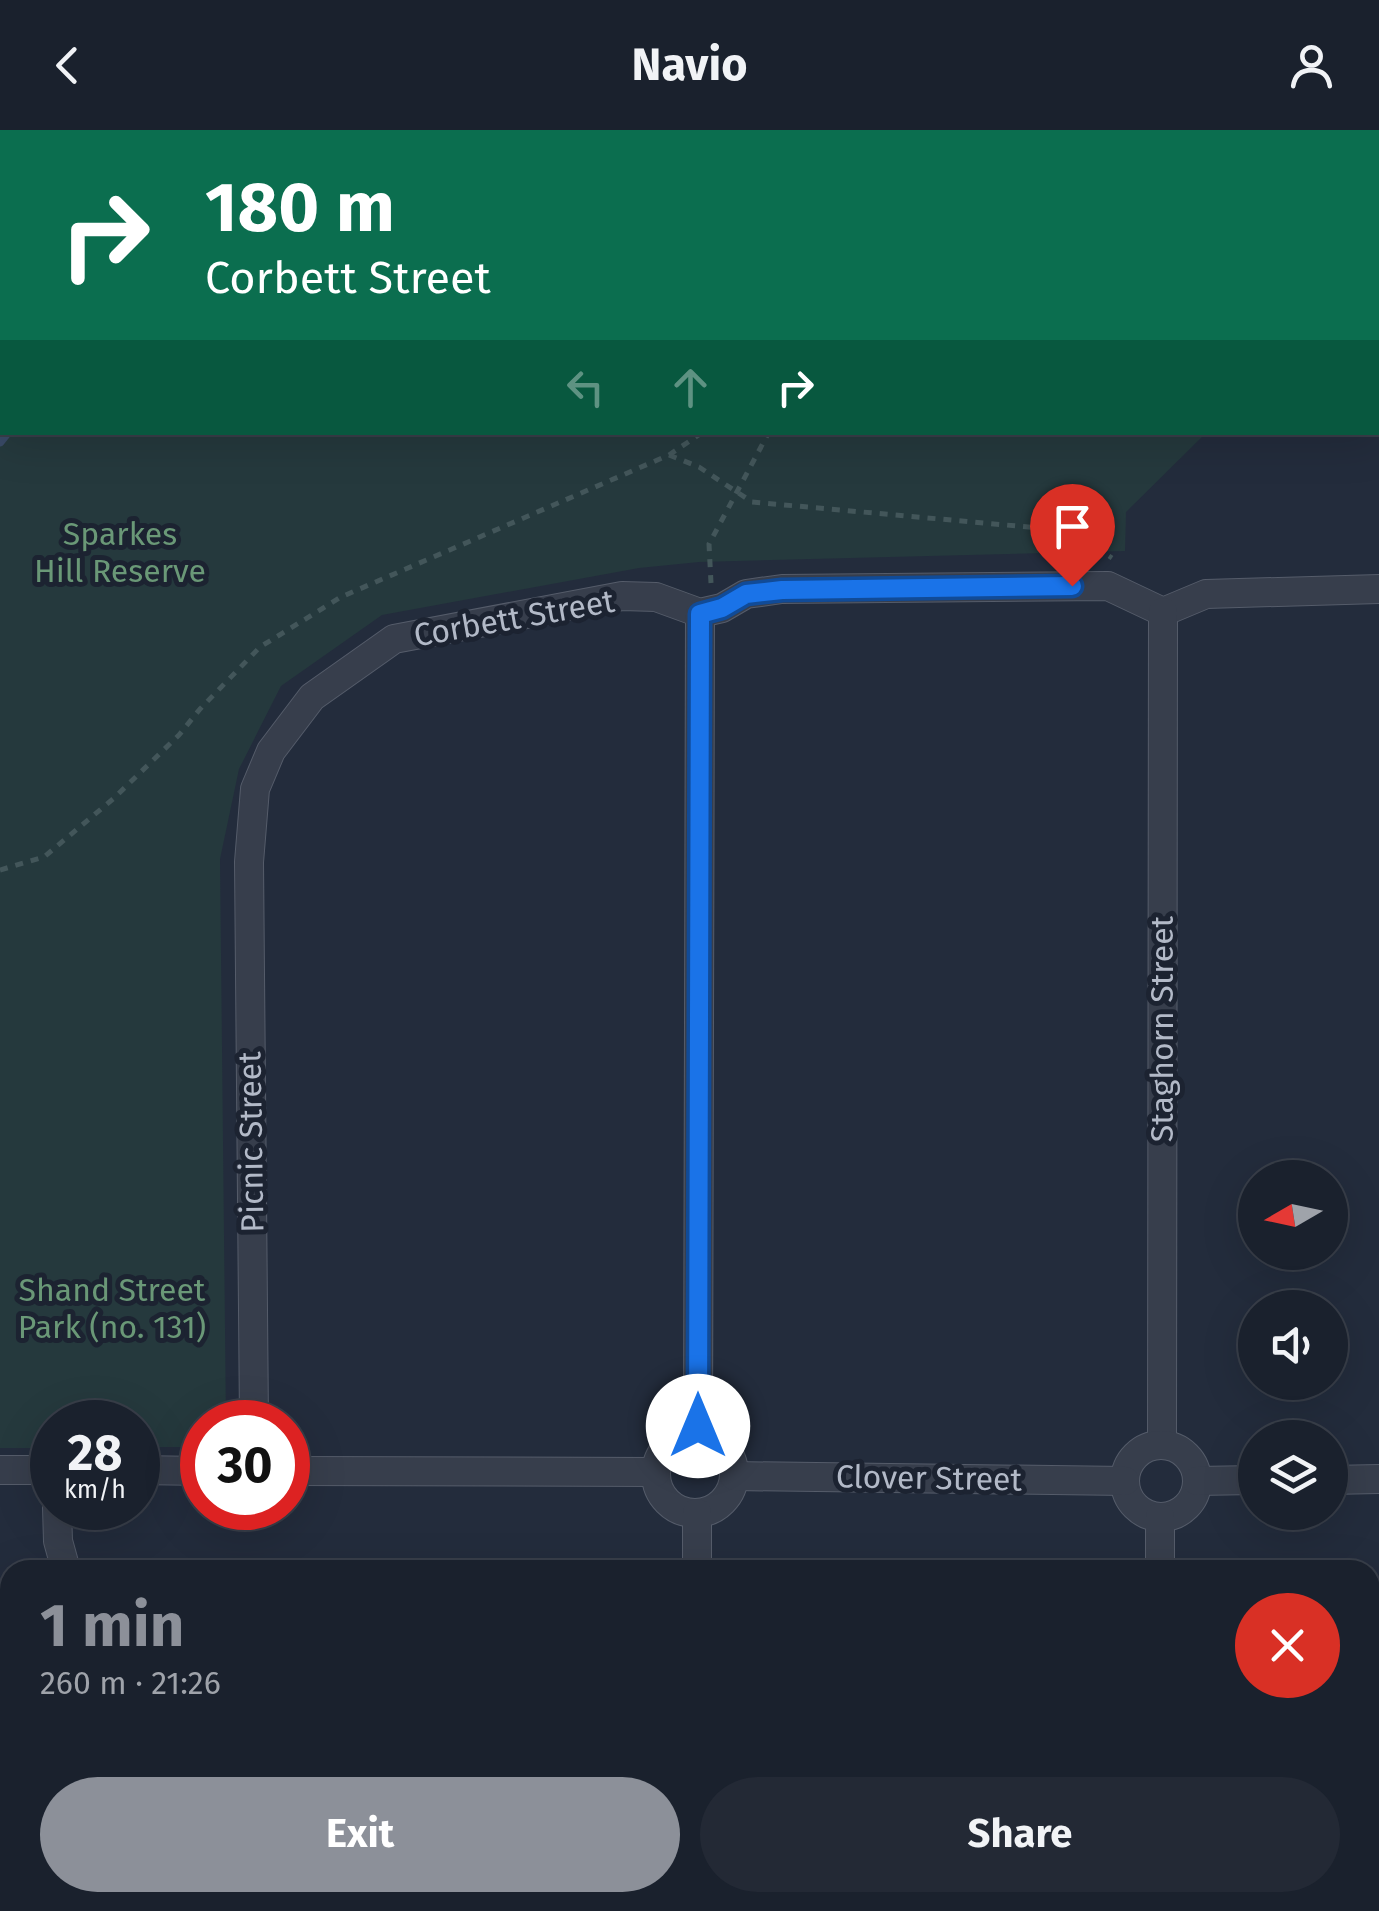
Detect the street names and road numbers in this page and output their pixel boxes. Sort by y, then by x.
street label: Corbett Street [411,582,618,654]
street label: Staghorn Street [1143,915,1181,1142]
street label: Picnic Street [230,1051,272,1233]
street label: Clover Street [836,1457,1023,1499]

